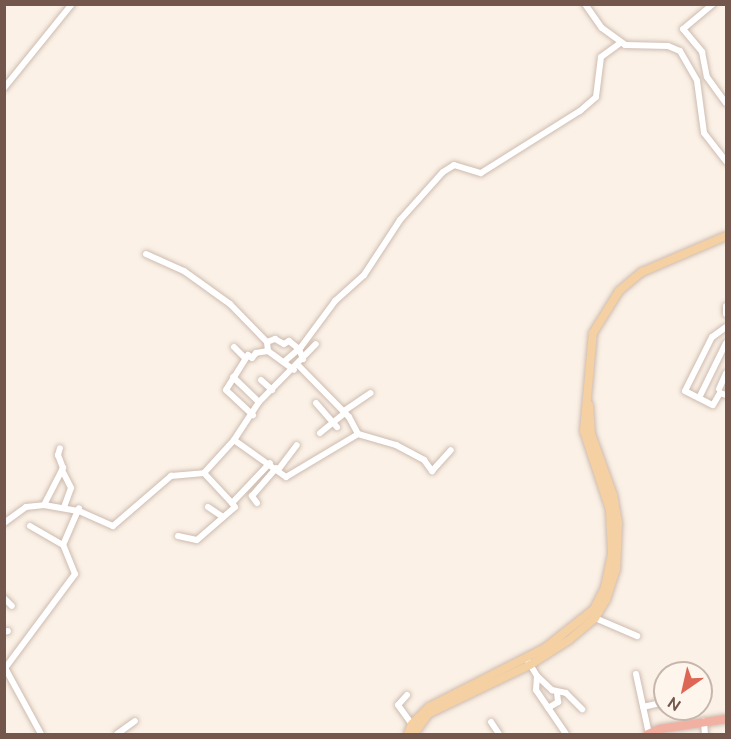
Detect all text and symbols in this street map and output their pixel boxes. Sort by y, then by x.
north arrow [653,661,713,721]
text: N [664,693,684,715]

